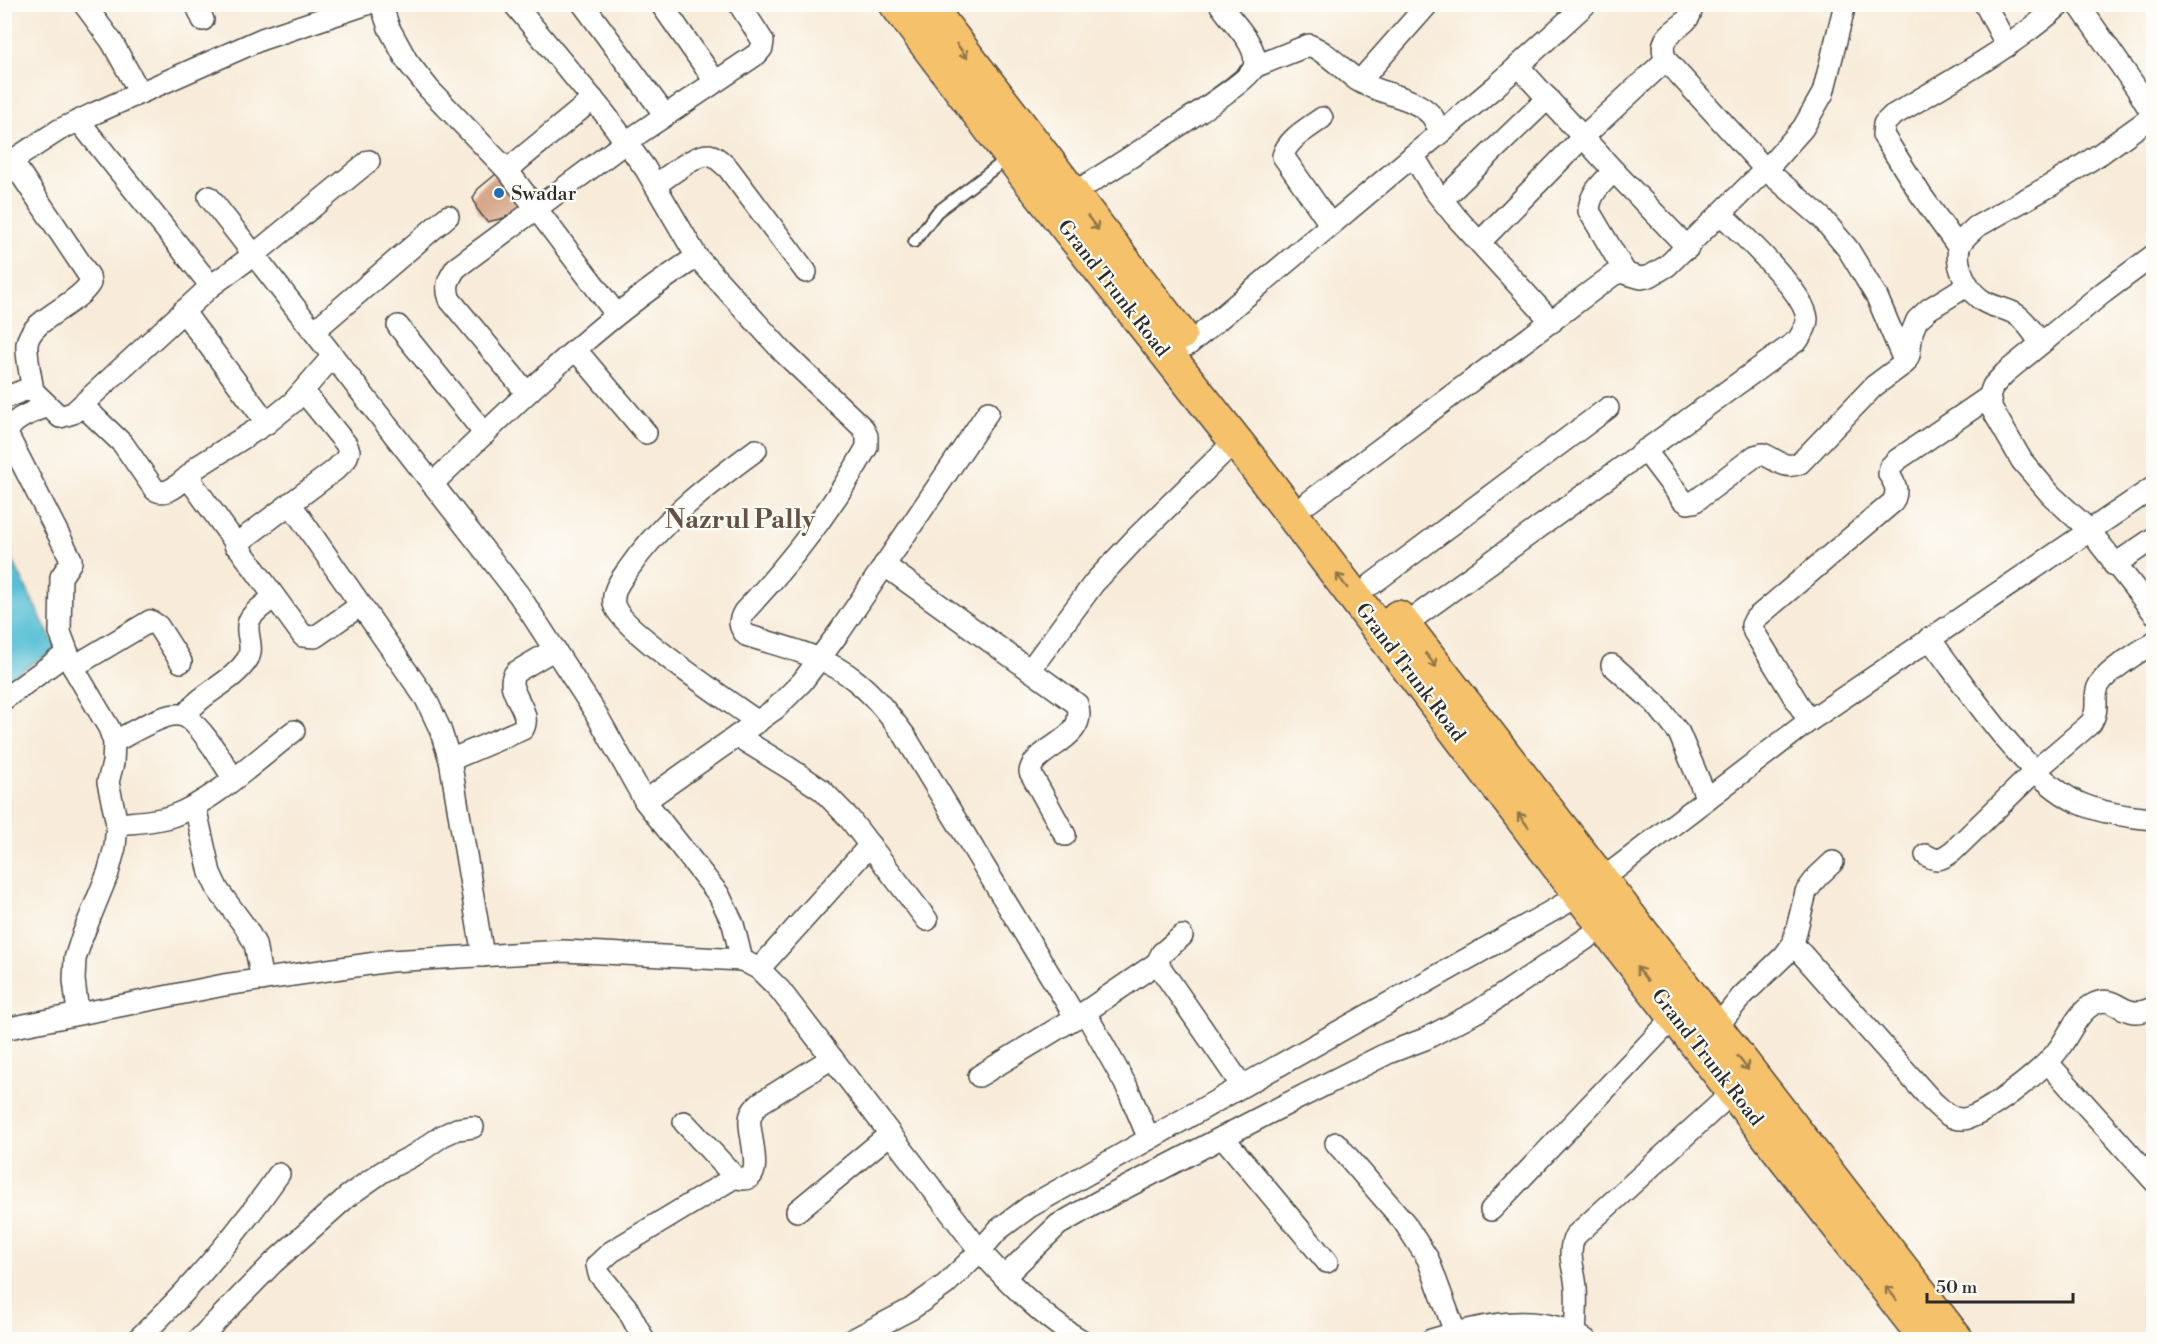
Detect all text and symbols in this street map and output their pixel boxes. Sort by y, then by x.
one-way arrow [956,43,969,59]
place label: Swadar [511,182,577,207]
marker: Swadar [492,186,506,200]
street label: Grand Trunk Road [1051,215,1175,363]
one-way arrow [1087,215,1100,231]
district label: Nazrul Pally [665,504,816,536]
one-way arrow [1335,573,1348,589]
street label: Grand Trunk Road [1349,598,1471,748]
one-way arrow [1424,651,1437,667]
one-way arrow [1517,812,1529,828]
one-way arrow [1636,966,1649,982]
street label: Grand Trunk Road [1645,984,1769,1132]
one-way arrow [1736,1055,1749,1071]
scale bar [1927,1266,2072,1304]
text: 50 m [1936,1276,1978,1299]
one-way arrow [1885,1286,1898,1302]

